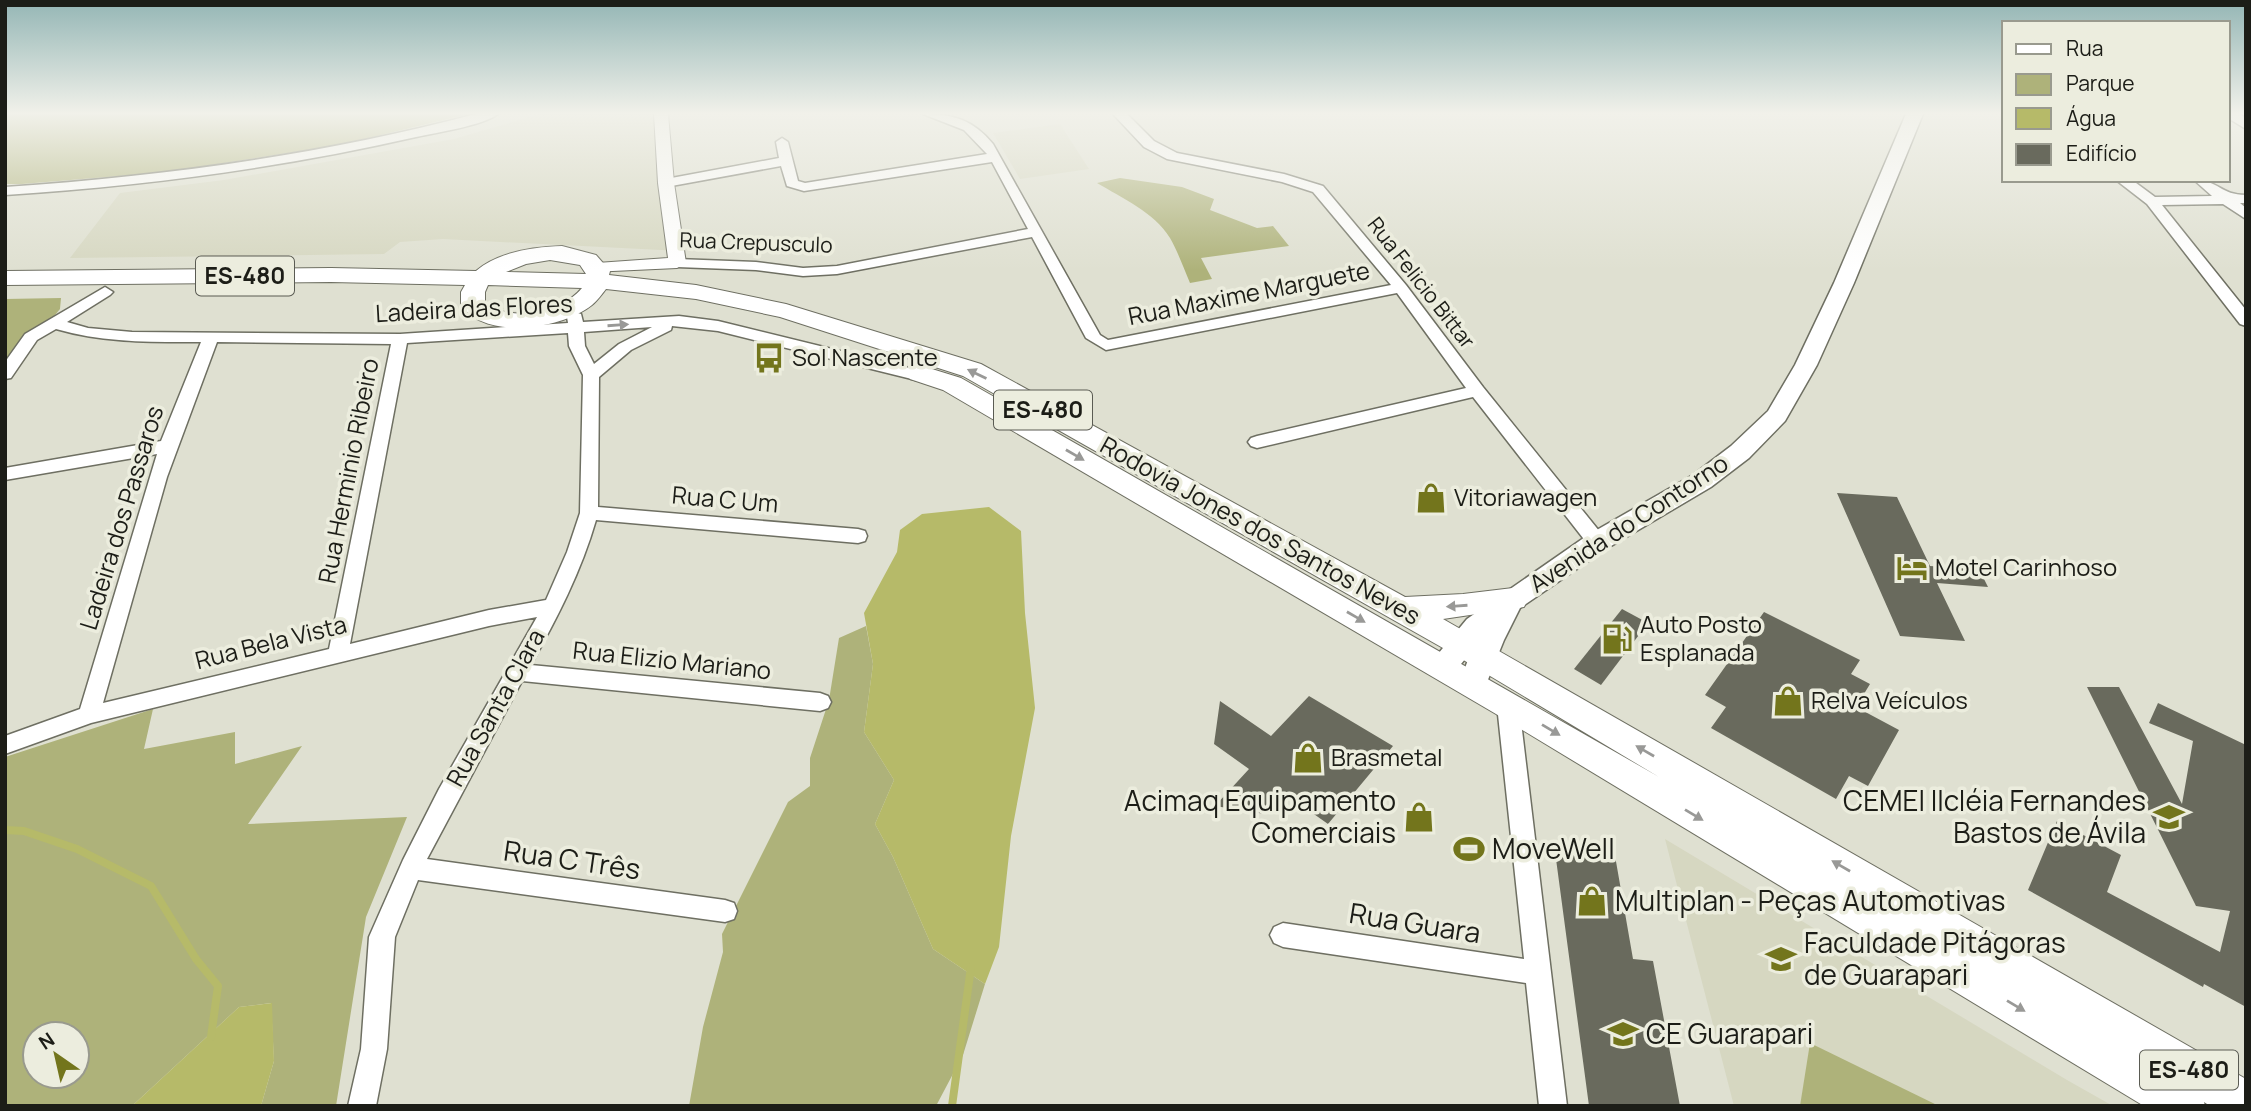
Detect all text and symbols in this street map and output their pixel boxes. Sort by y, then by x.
legend [2002,21,2230,182]
text: Rua [2066,34,2103,62]
text: Parque [2066,69,2135,97]
text: Água [2066,104,2116,132]
text: Edifício [2066,139,2137,167]
street label: Rua Felicio Bittar [1362,211,1482,354]
street label: Rua Crepusculo [679,225,833,259]
street label: Rua Maxime Marguete [1125,253,1372,332]
road number: ES-480 [196,256,294,296]
street label: Ladeira das Flores [374,286,573,329]
one-way arrow [607,320,629,331]
place label: Sol Nascente [792,340,938,373]
bus stop icon: Sol Nascente [752,341,786,375]
street label: Rua Herminio Ribeiro [310,355,386,586]
one-way arrow [967,368,987,379]
road number: ES-480 [994,390,1092,430]
street label: Ladeira dos Passaros [71,402,170,633]
street label: Rodovia Jones dos Santos Neves [1095,428,1427,632]
street label: Avenida do Contorno [1522,446,1734,599]
one-way arrow [1065,449,1084,461]
street label: Rua C Um [671,477,780,520]
place label: Vitoriawagen [1454,480,1597,513]
shop icon: Vitoriawagen [1414,481,1448,515]
place label: Motel Carinhoso [1935,550,2117,583]
hotel icon: Motel Carinhoso [1895,551,1929,585]
one-way arrow [1446,601,1468,612]
street label: Rua Bela Vista [191,607,350,676]
place label: Auto Posto Esplanada [1640,607,1762,668]
one-way arrow [1347,611,1366,623]
fuel station icon: Auto Posto Esplanada [1600,622,1634,656]
street label: Rua Santa Clara [438,623,552,792]
street label: Rua Elizio Mariano [571,633,773,686]
place label: Relva Veículos [1811,683,1968,716]
shop icon: Relva Veículos [1771,684,1805,718]
one-way arrow [1541,724,1560,736]
place label: Brasmetal [1331,740,1443,773]
shop icon: Brasmetal [1291,741,1325,775]
one-way arrow [1635,745,1654,757]
place label: Acimaq Equipamento Comerciais [1124,781,1396,851]
place label: CEMEI Ilcléia Fernandes Bastos de Ávila [1843,781,2146,851]
shop icon: Acimaq Equipamento Comerciais [1402,800,1436,834]
school or university icon: CEMEI Ilcléia Fernandes Bastos de Ávila [2152,800,2186,834]
one-way arrow [1684,809,1703,821]
place label: MoveWell [1492,829,1615,867]
street label: Rua C Três [501,831,643,887]
sports icon: MoveWell [1452,832,1486,866]
one-way arrow [1831,860,1851,872]
place label: Multiplan - Peças Automotivas [1615,881,2005,919]
shop icon: Multiplan - Peças Automotivas [1575,884,1609,918]
street label: Rua Guara [1347,893,1484,951]
place label: Faculdade Pitágoras de Guarapari [1804,923,2066,993]
school or university icon: Faculdade Pitágoras de Guarapari [1764,942,1798,976]
one-way arrow [2006,1000,2025,1012]
place label: CE Guarapari [1646,1014,1813,1052]
school or university icon: CE Guarapari [1606,1017,1640,1051]
north arrow [21,1020,91,1090]
text: N [34,1026,59,1056]
road number: ES-480 [2140,1050,2238,1090]

